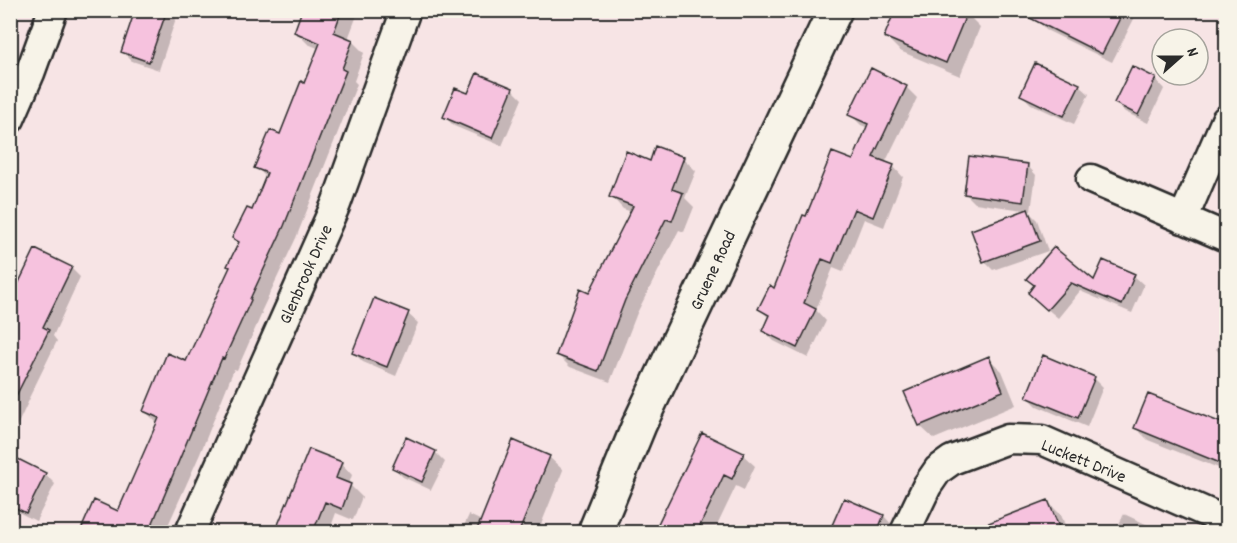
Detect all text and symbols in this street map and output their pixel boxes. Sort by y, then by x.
north arrow [1150,27,1210,87]
text: N [1180,45,1204,60]
street label: Glenbrook Drive [274,221,340,329]
street label: Gruene Road [685,227,744,315]
street label: Luckett Drive [1037,434,1129,491]

